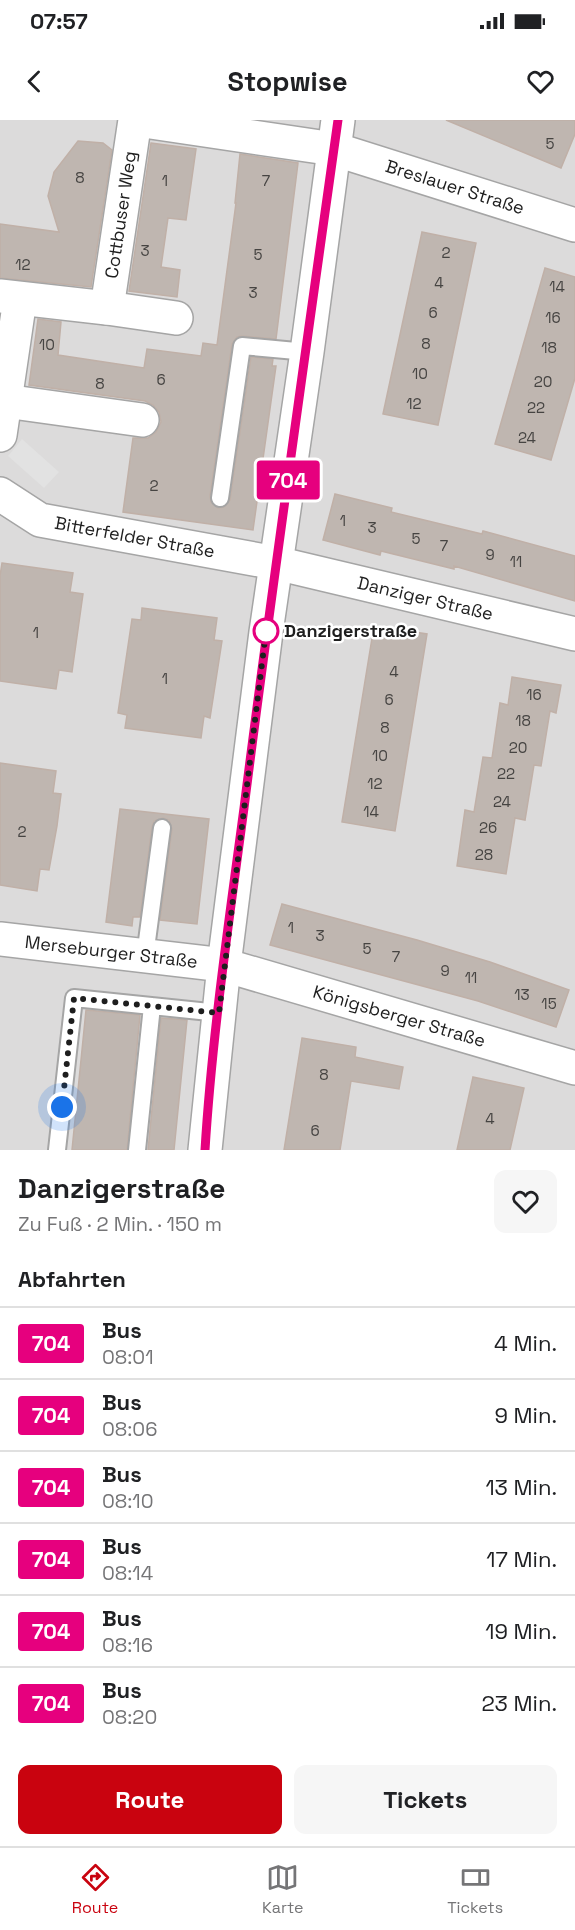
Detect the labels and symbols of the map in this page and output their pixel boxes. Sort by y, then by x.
house number: 5 [546,134,555,153]
street label: Cottbuser Weg [100,149,141,280]
street label: Breslauer Straße [383,154,527,219]
house number: 8 [75,168,85,187]
house number: 1 [162,171,168,190]
house number: 7 [262,171,270,190]
house number: 3 [140,241,150,260]
house number: 2 [441,243,451,262]
house number: 5 [254,245,263,264]
house number: 12 [15,255,31,274]
house number: 4 [434,273,444,292]
house number: 14 [549,277,565,296]
house number: 3 [248,283,258,302]
house number: 6 [428,303,438,322]
house number: 16 [545,308,561,327]
house number: 8 [421,334,431,353]
house number: 10 [39,335,55,354]
house number: 18 [541,338,557,357]
house number: 10 [412,364,428,383]
house number: 6 [156,370,166,389]
house number: 20 [534,372,552,391]
house number: 8 [95,374,105,393]
house number: 12 [406,394,422,413]
house number: 22 [527,398,545,417]
house number: 24 [518,428,536,447]
line badge: 704 [254,460,322,500]
house number: 2 [149,476,159,495]
street label: Bitterfelder Straße [53,511,217,563]
house number: 1 [340,511,346,530]
house number: 3 [367,518,377,537]
house number: 5 [412,529,421,548]
house number: 7 [440,536,448,555]
house number: 9 [485,545,495,564]
house number: 11 [510,552,522,571]
street label: Danziger Straße [355,571,496,625]
marker: Danzigerstraße [253,618,279,644]
place label: Danzigerstraße [284,619,417,642]
house number: 1 [33,623,39,642]
house number: 4 [389,662,399,681]
house number: 1 [162,669,168,688]
house number: 16 [526,685,542,704]
house number: 6 [384,690,394,709]
house number: 18 [515,711,531,730]
house number: 8 [380,718,390,737]
house number: 20 [509,738,527,757]
house number: 10 [372,746,388,765]
house number: 22 [497,764,515,783]
house number: 12 [367,774,383,793]
house number: 24 [493,792,511,811]
house number: 14 [363,802,379,821]
house number: 26 [479,818,497,837]
house number: 2 [17,822,27,841]
house number: 28 [475,845,493,864]
house number: 1 [288,918,294,937]
house number: 3 [315,926,325,945]
street label: Merseburger Straße [24,930,199,973]
house number: 5 [363,939,372,958]
house number: 7 [392,947,400,966]
house number: 9 [440,961,450,980]
house number: 11 [465,968,477,987]
street label: Königsberger Straße [310,980,488,1052]
house number: 13 [514,985,530,1004]
house number: 15 [541,994,557,1013]
house number: 8 [319,1065,329,1084]
your location [47,1092,77,1122]
house number: 4 [485,1109,495,1128]
house number: 6 [310,1121,320,1140]

